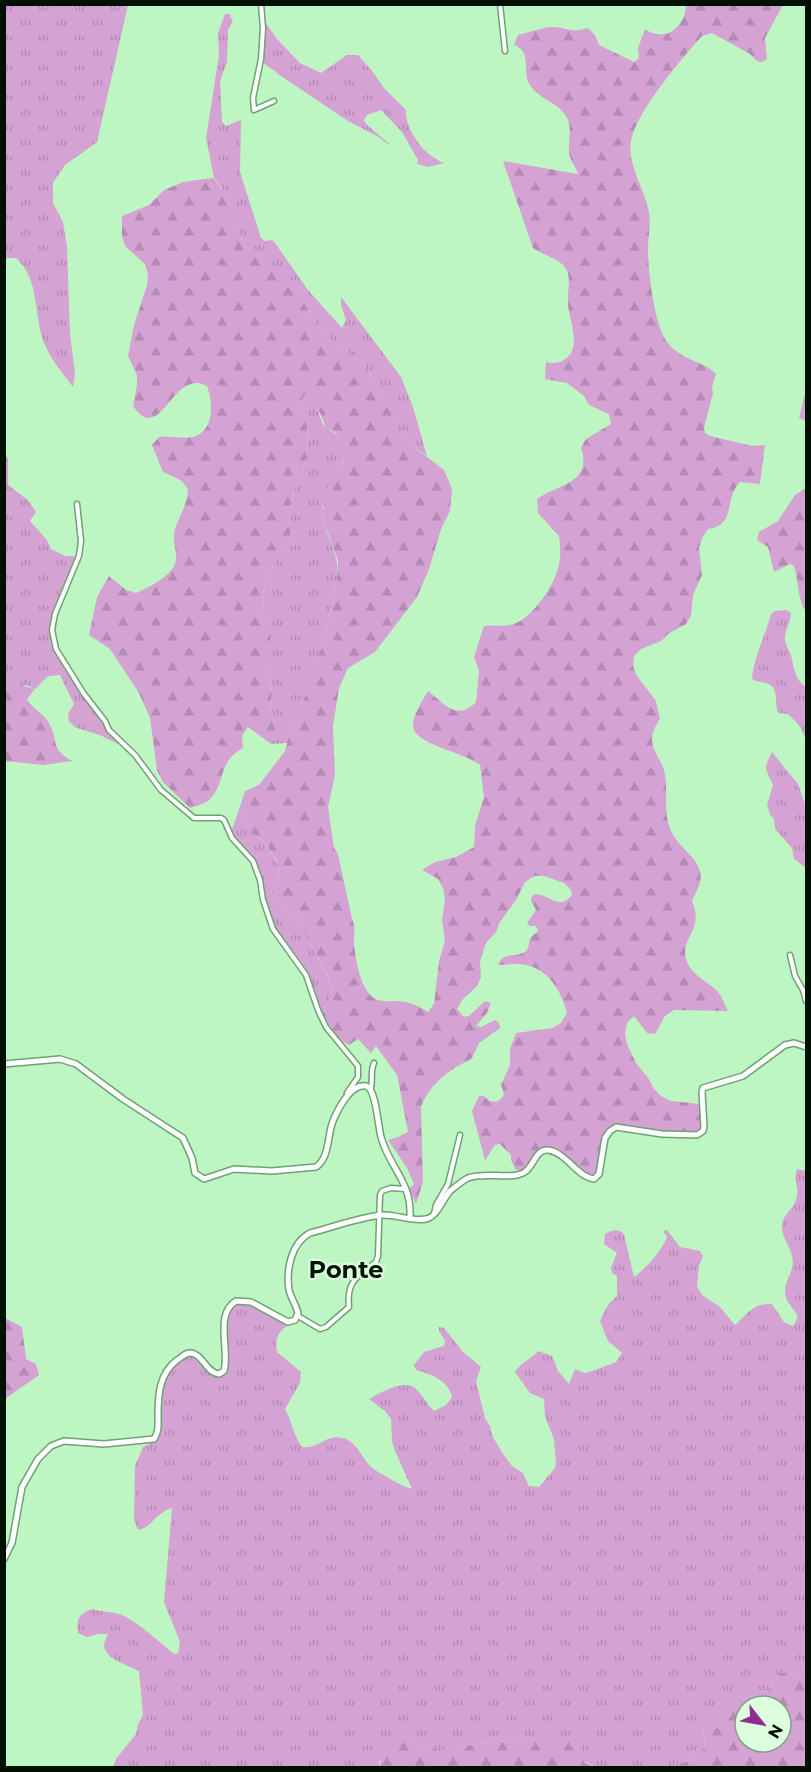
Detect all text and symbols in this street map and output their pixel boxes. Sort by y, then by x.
district label: Ponte [309,1255,383,1284]
north arrow [733,1694,793,1754]
text: N [764,1721,787,1742]

